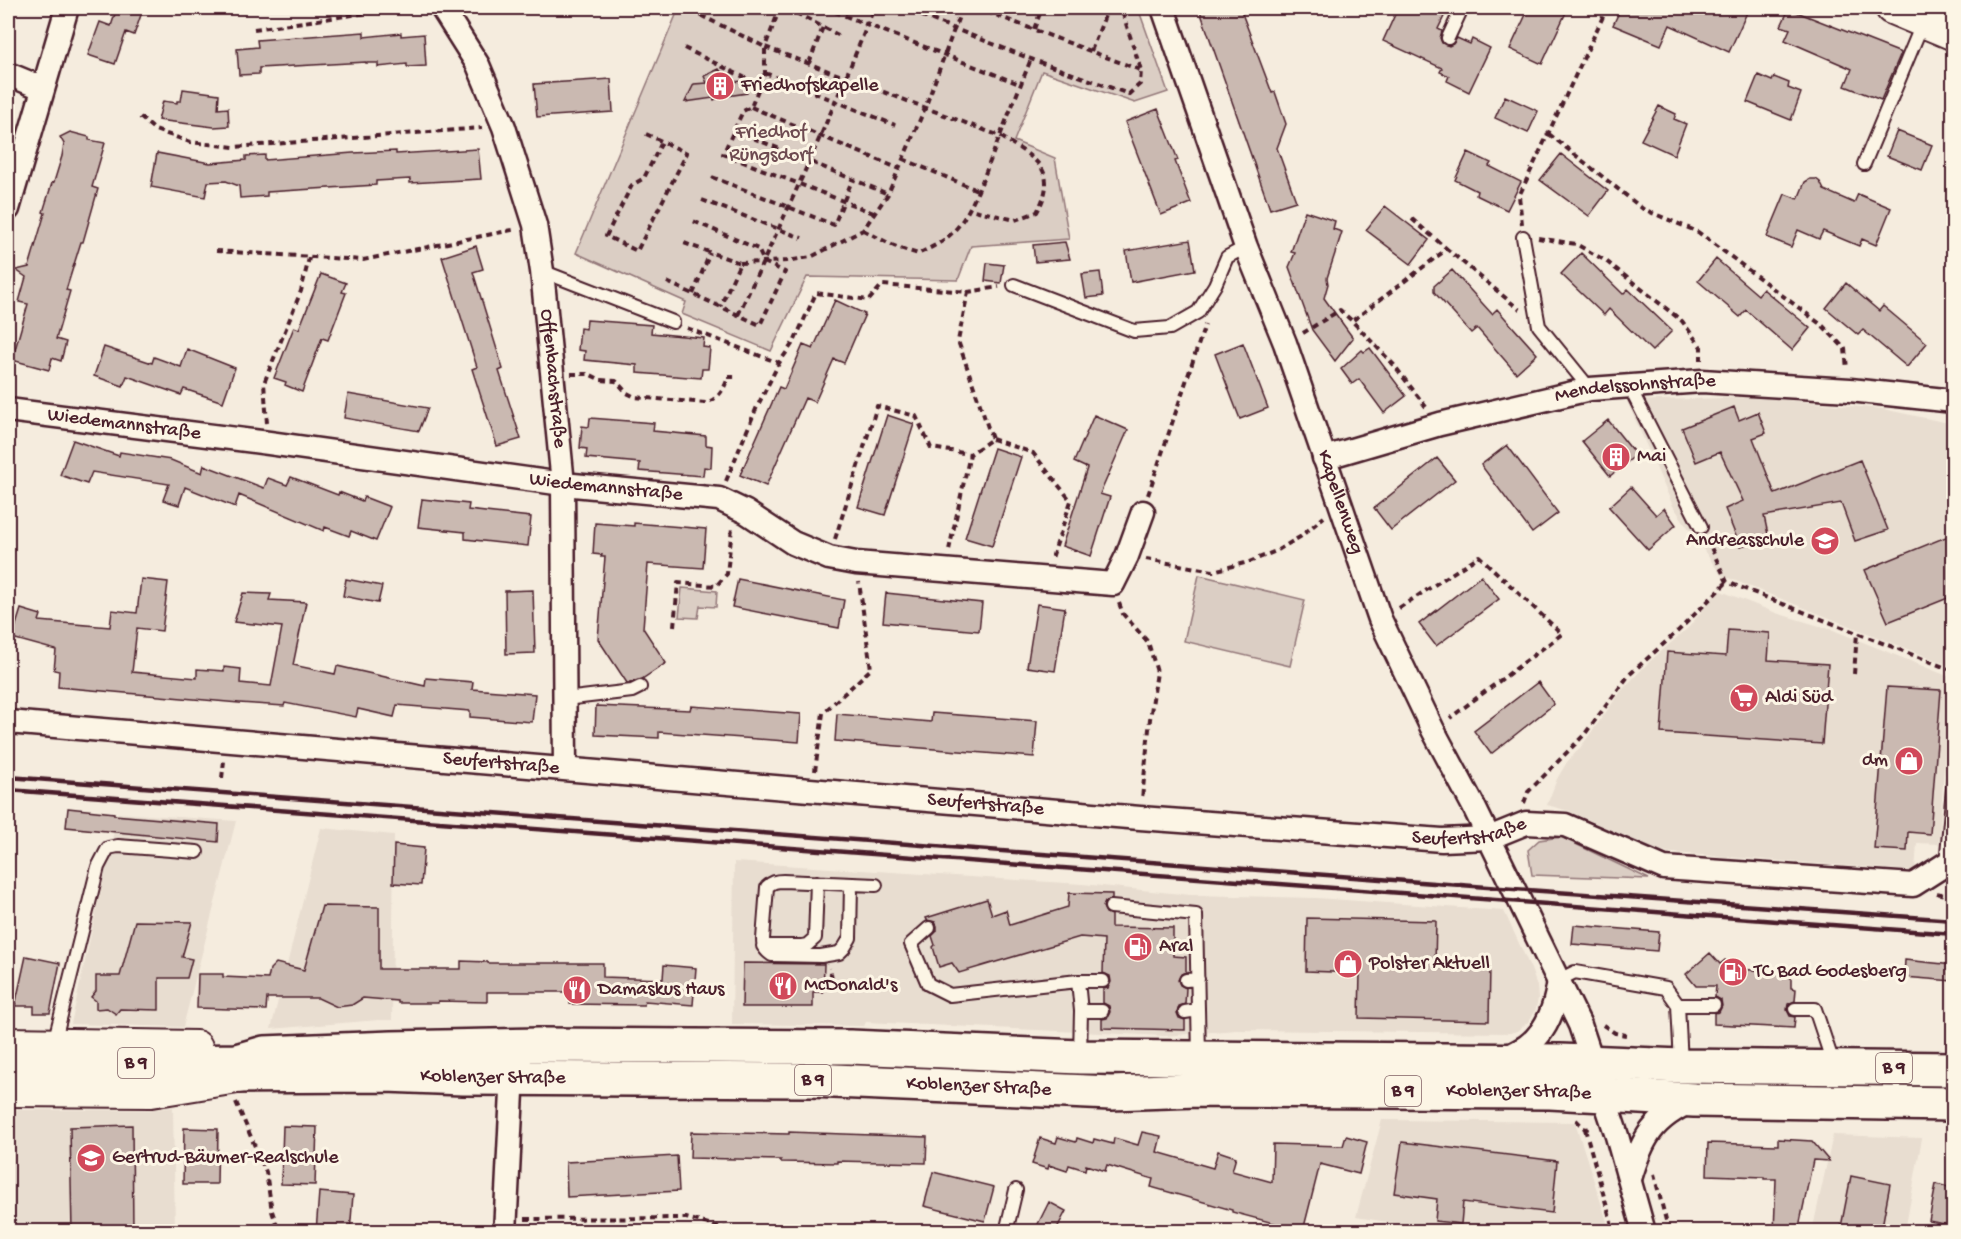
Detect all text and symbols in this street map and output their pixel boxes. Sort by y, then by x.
building icon: Friedhofskapelle [704,70,736,102]
place label: Friedhofskapelle [740,75,879,98]
park label: Friedhof Rüngsdorf [729,122,815,168]
street label: Offenbachstraße [534,308,571,450]
street label: Mendelssohnstraße [1552,369,1717,408]
street label: Wiedemannstraße [46,404,203,446]
building icon: Mai [1600,441,1632,473]
place label: Mai [1637,446,1666,469]
street label: Kapellenweg [1311,447,1368,557]
street label: Wiedemannstraße [528,468,684,507]
school or university icon: Andreasschule [1809,525,1841,557]
place label: Andreasschule [1686,530,1805,553]
supermarket icon: Aldi Süd [1728,682,1760,714]
place label: Aldi Süd [1765,687,1835,710]
shop icon: dm [1893,745,1925,777]
street label: Seufertstraße [442,747,561,780]
place label: dm [1862,750,1888,773]
street label: Seufertstraße [926,788,1045,821]
street label: Seufertstraße [1411,812,1531,852]
fuel station icon: Aral [1122,931,1154,963]
place label: Aral [1159,936,1193,959]
shop icon: Polster Aktuell [1332,948,1364,980]
place label: Polster Aktuell [1368,953,1490,976]
fuel station icon: TC Bad Godesberg [1717,956,1749,988]
place label: TC Bad Godesberg [1753,961,1907,984]
restaurant icon: McDonald's [767,970,799,1002]
restaurant icon: Damaskus Haus [561,974,593,1006]
place label: McDonald's [804,975,898,998]
place label: Damaskus Haus [596,979,725,1002]
road number: B 9 [118,1048,154,1078]
road number: B 9 [1876,1053,1912,1083]
street label: Koblenzer Straße [420,1065,566,1090]
road number: B 9 [795,1065,831,1095]
street label: Koblenzer Straße [906,1073,1053,1102]
road number: B 9 [1385,1076,1421,1106]
street label: Koblenzer Straße [1446,1080,1593,1106]
school or university icon: Gertrud-Bäumer-Realschule [75,1142,107,1174]
place label: Gertrud-Bäumer-Realschule [112,1147,339,1170]

